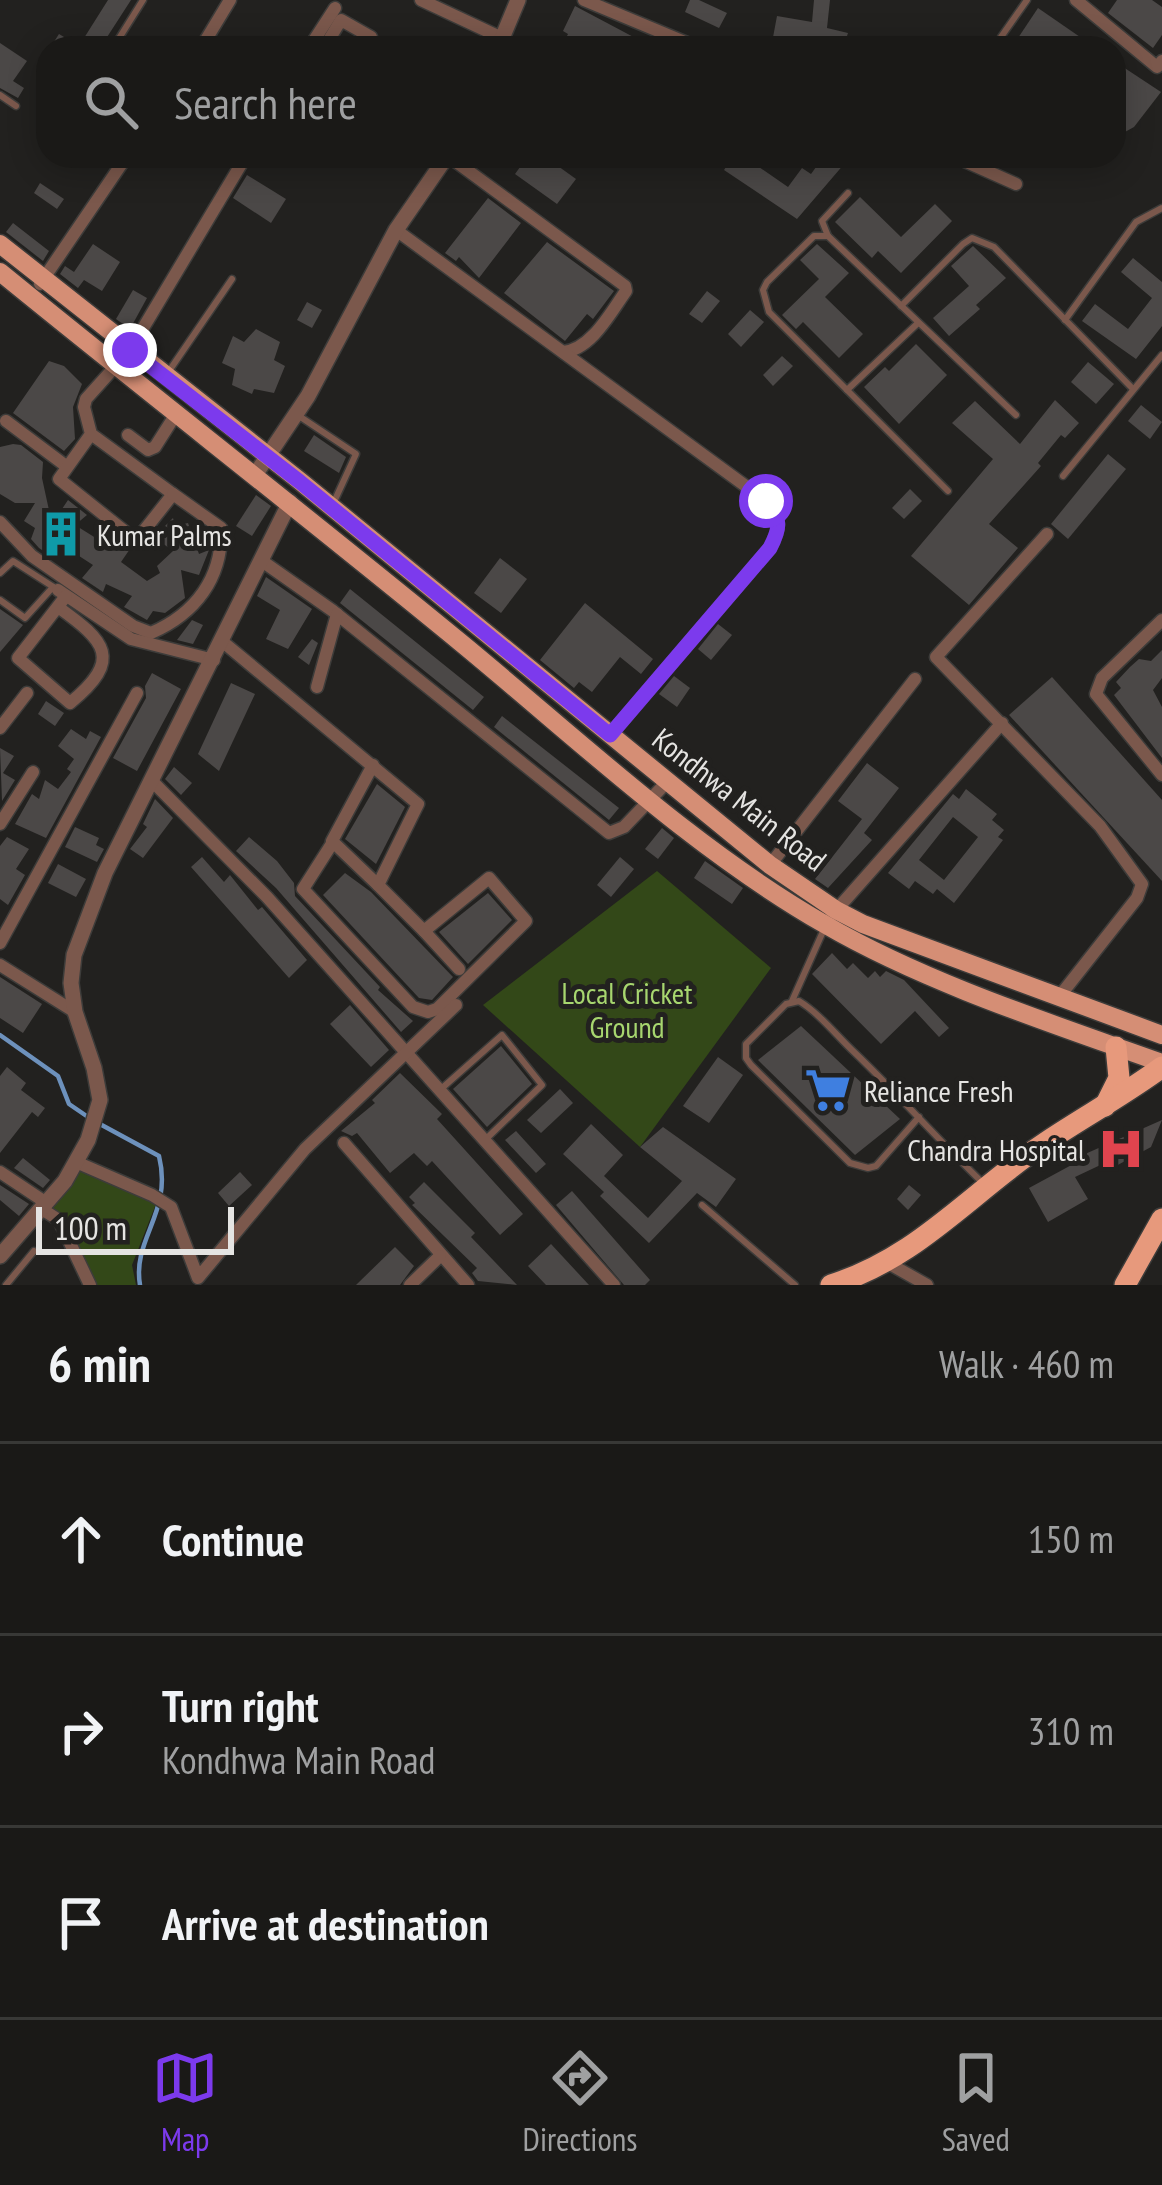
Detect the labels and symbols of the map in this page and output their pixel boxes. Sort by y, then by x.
route end [103,323,157,377]
route start [739,474,793,528]
building icon: Kumar Palms [36,509,86,559]
place label: Kumar Palms [97,515,232,554]
street label: Kondhwa Main Road [645,719,835,879]
park label: Local Cricket Ground [562,973,693,1046]
supermarket icon: Reliance Fresh [803,1065,853,1115]
place label: Reliance Fresh [864,1071,1014,1110]
hospital icon: Chandra Hospital [1096,1124,1146,1174]
place label: Chandra Hospital [907,1130,1085,1169]
scale bar [36,1201,234,1254]

